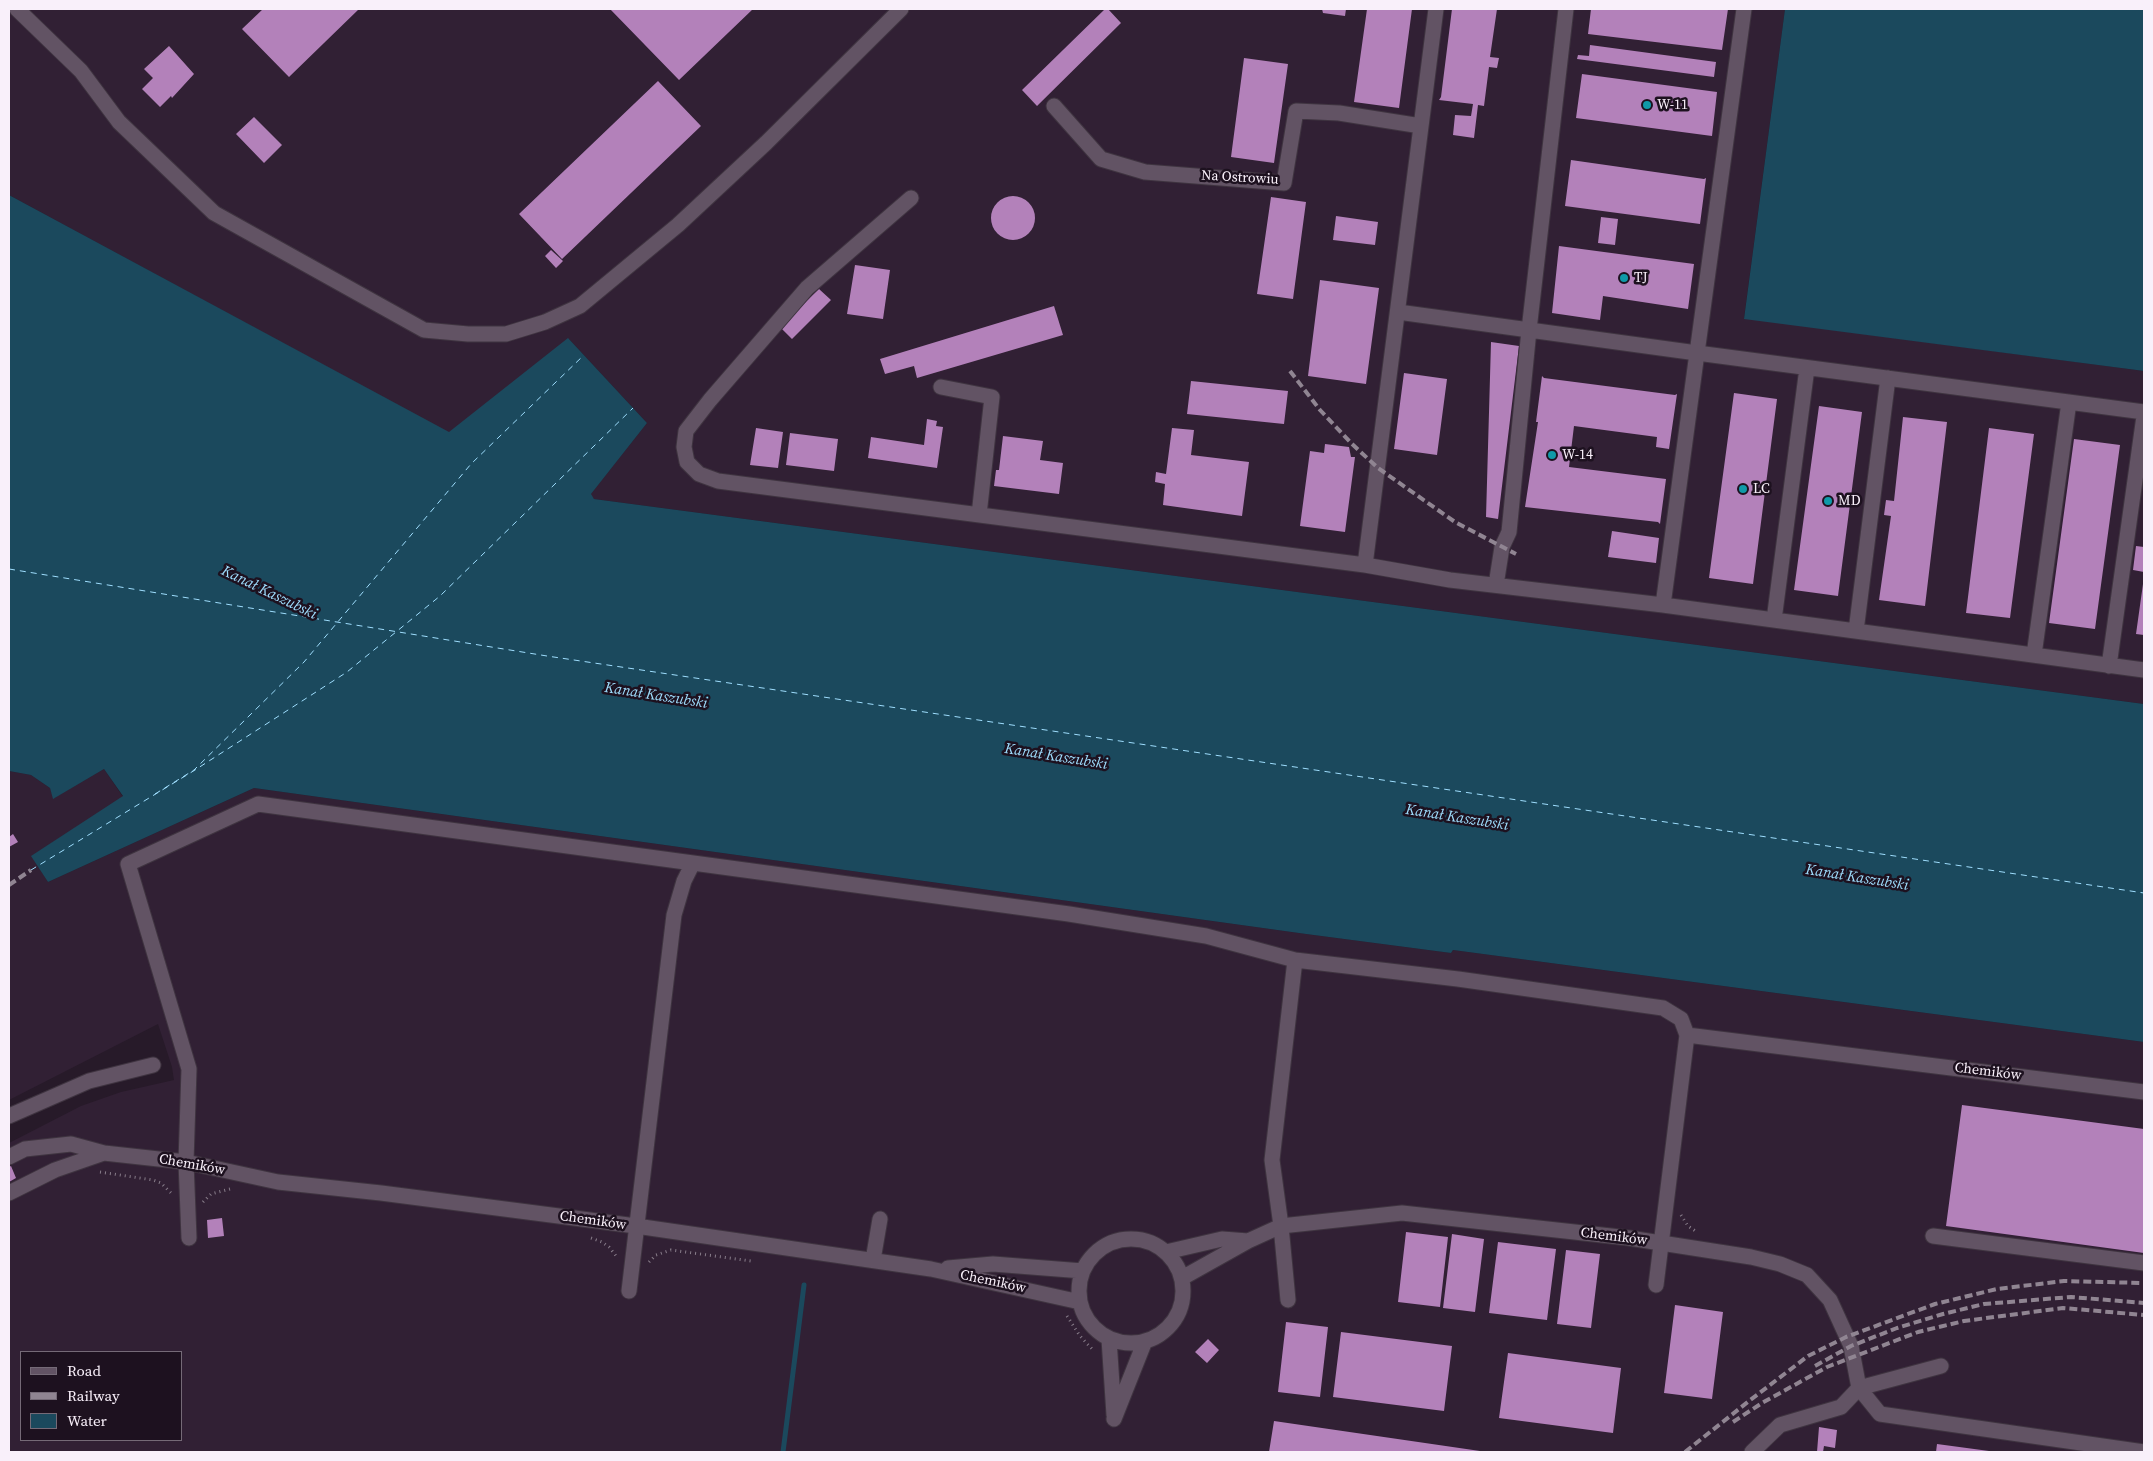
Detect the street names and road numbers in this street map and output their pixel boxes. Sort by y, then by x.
street label: Na Ostrowiu [1201,168,1279,188]
street label: Chemików [1954,1060,2022,1084]
street label: Chemików [158,1151,226,1179]
street label: Chemików [559,1208,627,1234]
street label: Chemików [1580,1225,1648,1249]
street label: Chemików [959,1267,1027,1297]

